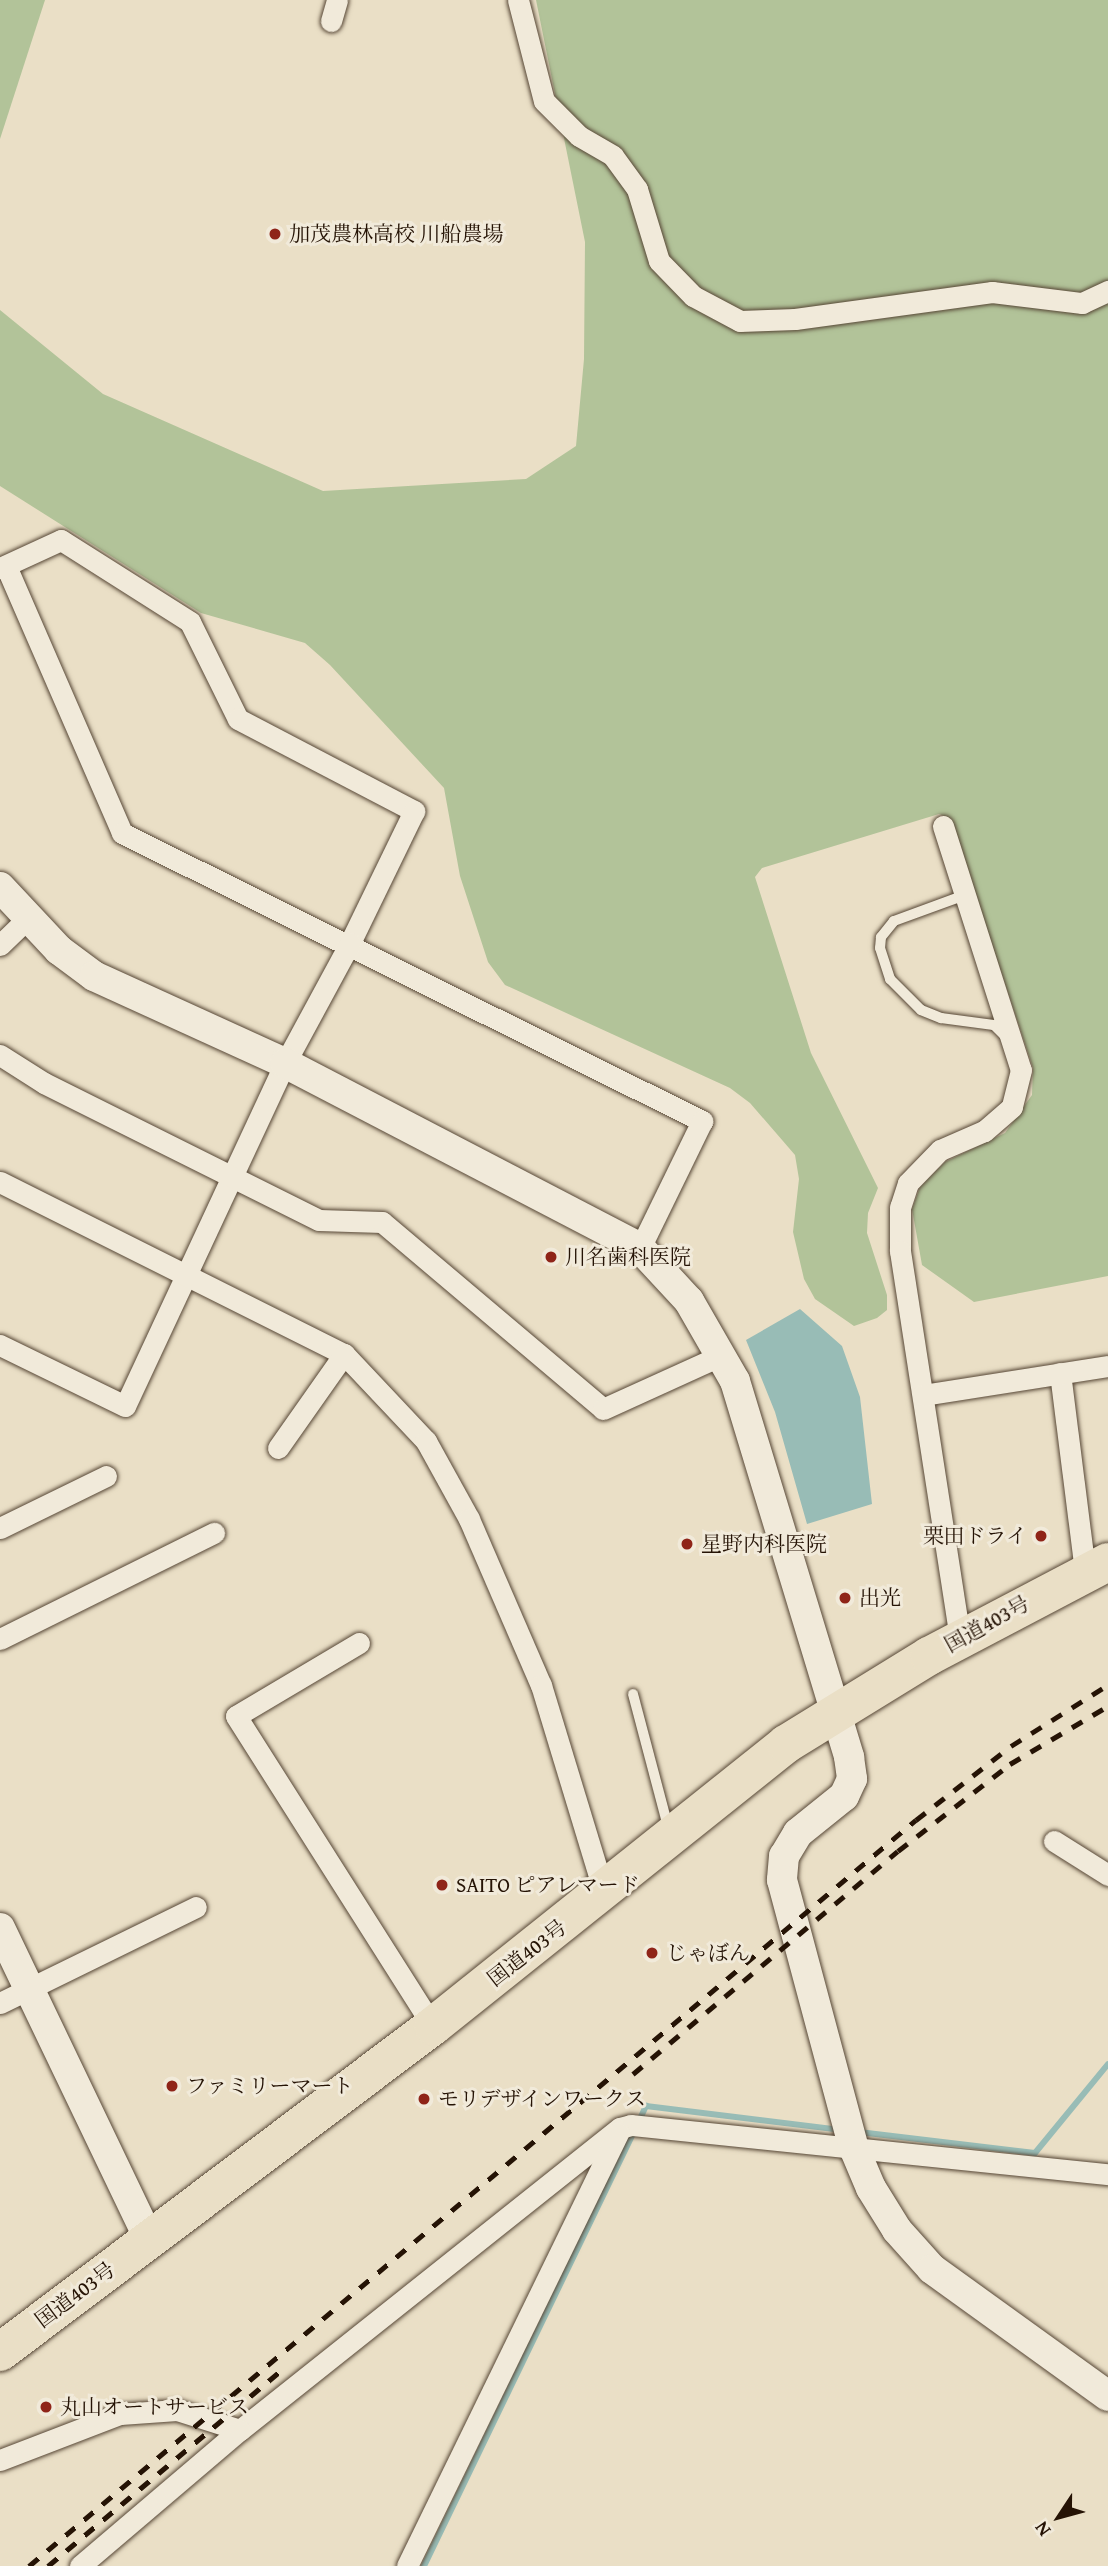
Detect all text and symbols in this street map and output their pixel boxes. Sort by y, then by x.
place label: 加茂農林高校 川船農場 [289,221,504,247]
marker: 加茂農林高校 川船農場 [267,226,283,242]
place label: 川名歯科医院 [565,1244,691,1270]
marker: 川名歯科医院 [543,1249,559,1265]
place label: 栗田ドライ [922,1523,1027,1549]
marker: 栗田ドライ [1033,1528,1049,1544]
place label: 星野内科医院 [701,1531,827,1557]
marker: 星野内科医院 [679,1536,695,1552]
place label: 出光 [859,1585,901,1611]
marker: 出光 [837,1590,853,1606]
street label: 国道403号 [940,1590,1034,1658]
place label: SAITO ピアレマード [456,1872,641,1898]
marker: SAITO ピアレマード [434,1877,450,1893]
street label: 国道403号 [482,1914,572,1992]
place label: じゃぼん [666,1940,750,1966]
marker: じゃぼん [644,1945,660,1961]
place label: ファミリーマート [186,2073,354,2099]
marker: ファミリーマート [164,2078,180,2094]
place label: モリデザインワークス [438,2086,648,2112]
marker: モリデザインワークス [416,2091,432,2107]
street label: 国道403号 [30,2257,120,2333]
place label: 丸山オートサービス [60,2394,249,2420]
marker: 丸山オートサービス [38,2399,54,2415]
north arrow [1024,2482,1094,2552]
text: N [1027,2516,1057,2543]

